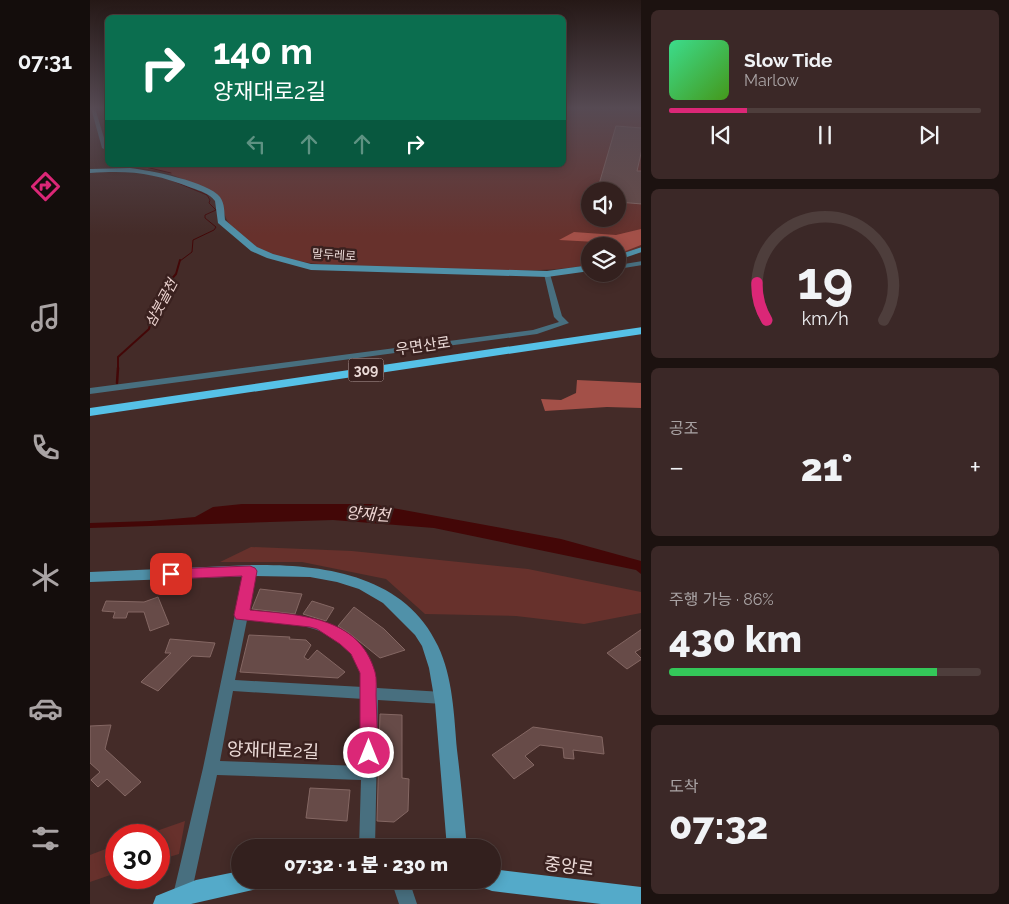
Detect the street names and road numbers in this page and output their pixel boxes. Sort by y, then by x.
street label: 말두레로 [311,246,357,264]
street label: 우면산로 [394,333,452,359]
road number: 309 [348,358,384,382]
street label: 양재대로2길 [227,738,319,762]
street label: 중앙로 [543,853,595,879]

